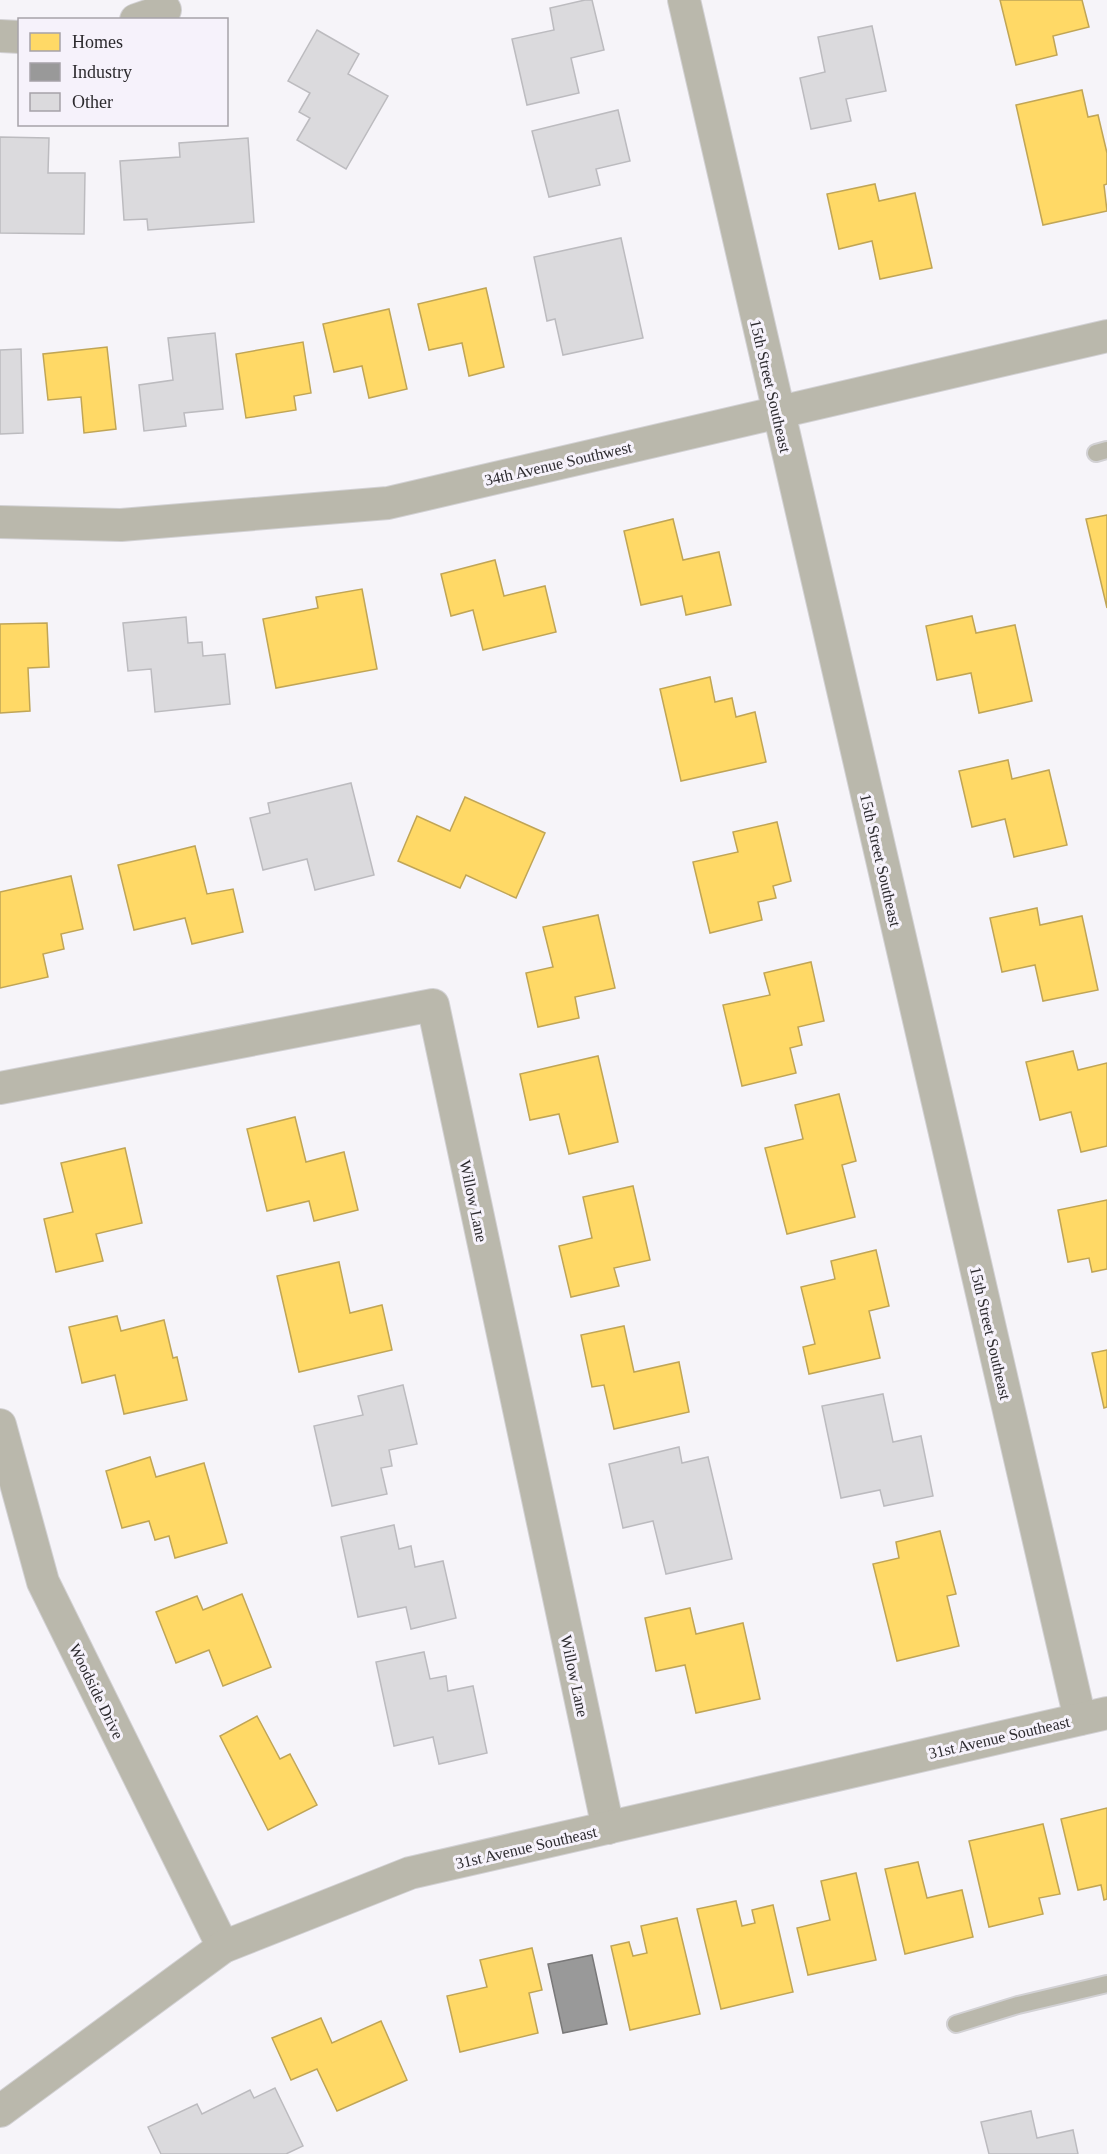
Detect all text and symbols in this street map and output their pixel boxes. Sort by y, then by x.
legend [18,18,228,126]
text: Homes [72,32,123,52]
text: Industry [72,62,132,82]
text: Other [72,92,113,112]
street label: 15th Street Southeast [747,318,794,455]
street label: 34th Avenue Southwest [483,438,634,489]
street label: 15th Street Southeast [857,792,904,929]
street label: Willow Lane [457,1159,490,1244]
street label: 15th Street Southeast [967,1265,1014,1402]
street label: Willow Lane [558,1634,591,1719]
street label: Woodside Drive [66,1641,127,1742]
street label: 31st Avenue Southeast [927,1713,1072,1762]
street label: 31st Avenue Southeast [454,1823,599,1872]

